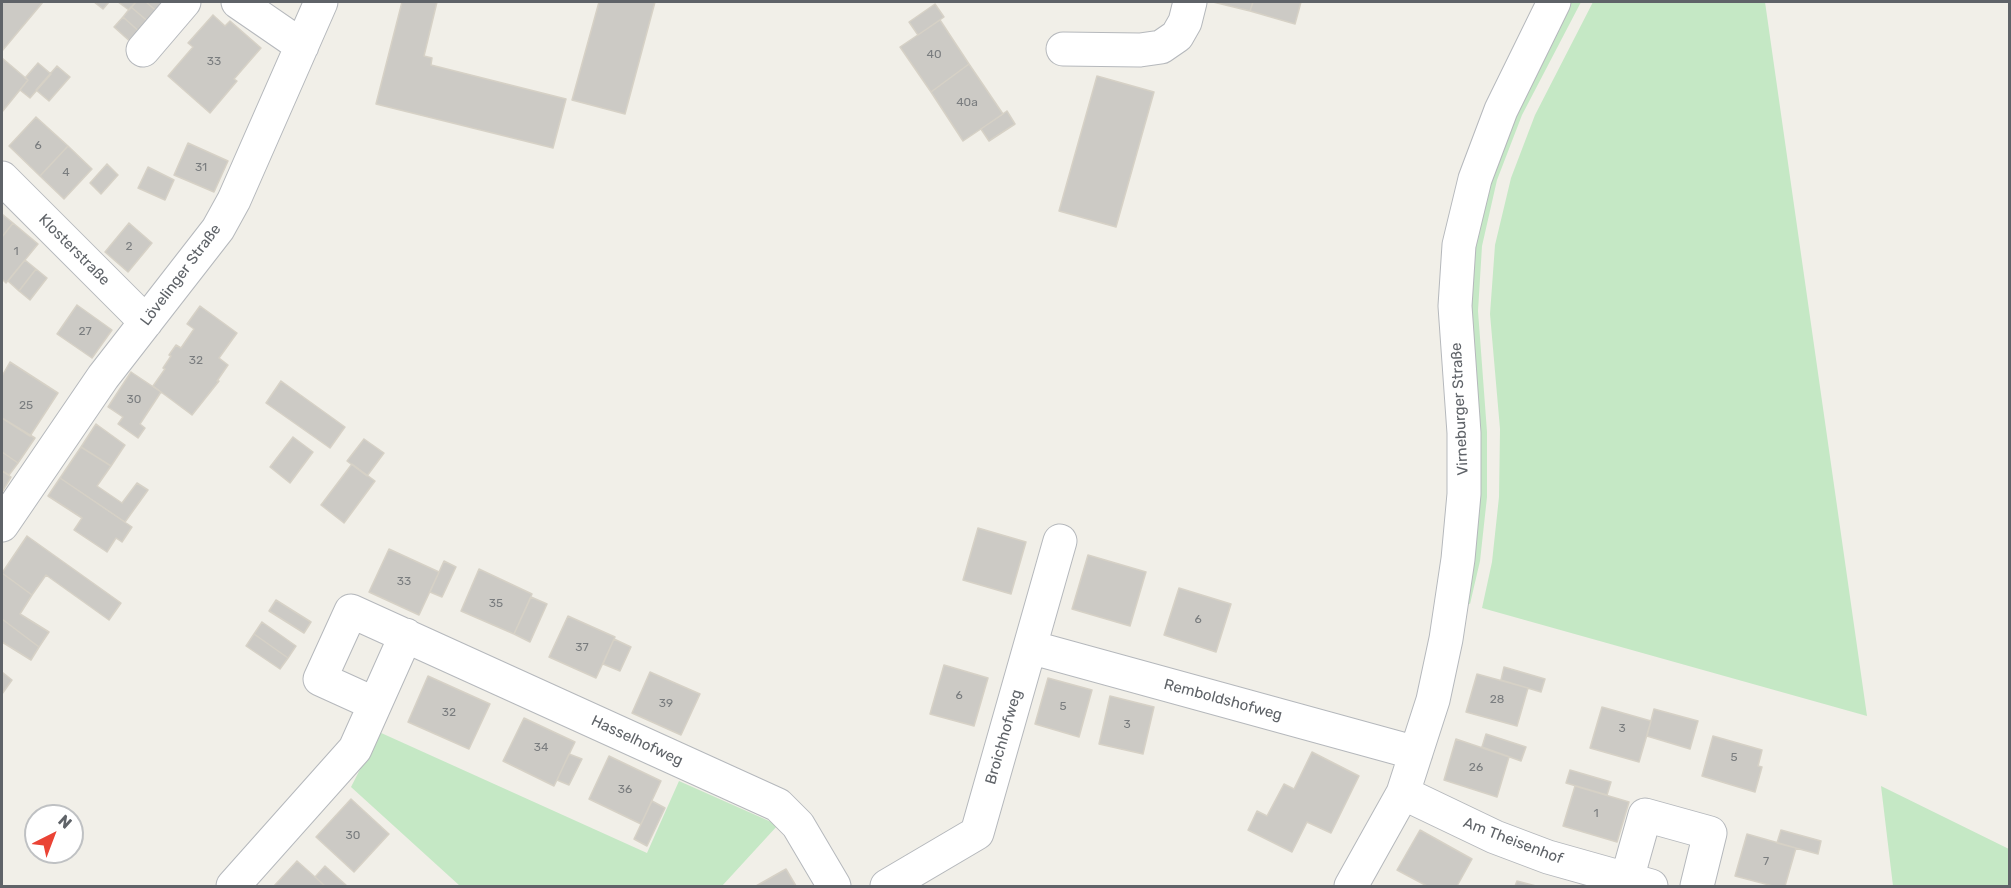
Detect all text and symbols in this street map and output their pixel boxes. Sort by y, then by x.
house number: 40 [926,48,942,62]
house number: 33 [207,55,221,69]
house number: 40a [956,96,978,110]
house number: 6 [34,139,42,153]
house number: 31 [195,161,207,175]
house number: 4 [62,166,70,180]
street label: Klosterstraße [35,211,113,289]
street label: Lövelinger Straße [137,221,225,329]
house number: 2 [125,240,133,254]
house number: 1 [13,245,19,259]
house number: 27 [78,325,92,339]
street label: Virneburger Straße [1448,342,1472,476]
house number: 32 [189,354,203,368]
house number: 30 [127,393,141,407]
house number: 25 [19,399,33,413]
house number: 33 [397,575,411,589]
house number: 35 [489,597,503,611]
house number: 6 [1194,613,1202,627]
house number: 37 [575,641,589,655]
street label: Remboldshofweg [1162,676,1284,724]
street label: Broichhofweg [982,687,1026,787]
house number: 6 [955,689,963,703]
house number: 28 [1490,693,1504,707]
house number: 39 [659,697,673,711]
house number: 5 [1059,700,1067,714]
house number: 32 [442,706,456,720]
street label: Hasselhofweg [588,712,686,770]
house number: 3 [1123,718,1131,732]
house number: 3 [1618,722,1626,736]
house number: 34 [534,741,548,755]
house number: 5 [1730,751,1738,765]
house number: 26 [1469,761,1483,775]
house number: 36 [618,783,632,797]
north arrow [24,804,84,864]
house number: 1 [1593,807,1599,821]
text: N [54,811,76,833]
street label: Am Theisenhof [1461,814,1565,868]
house number: 30 [346,829,360,843]
house number: 7 [1763,855,1769,869]

